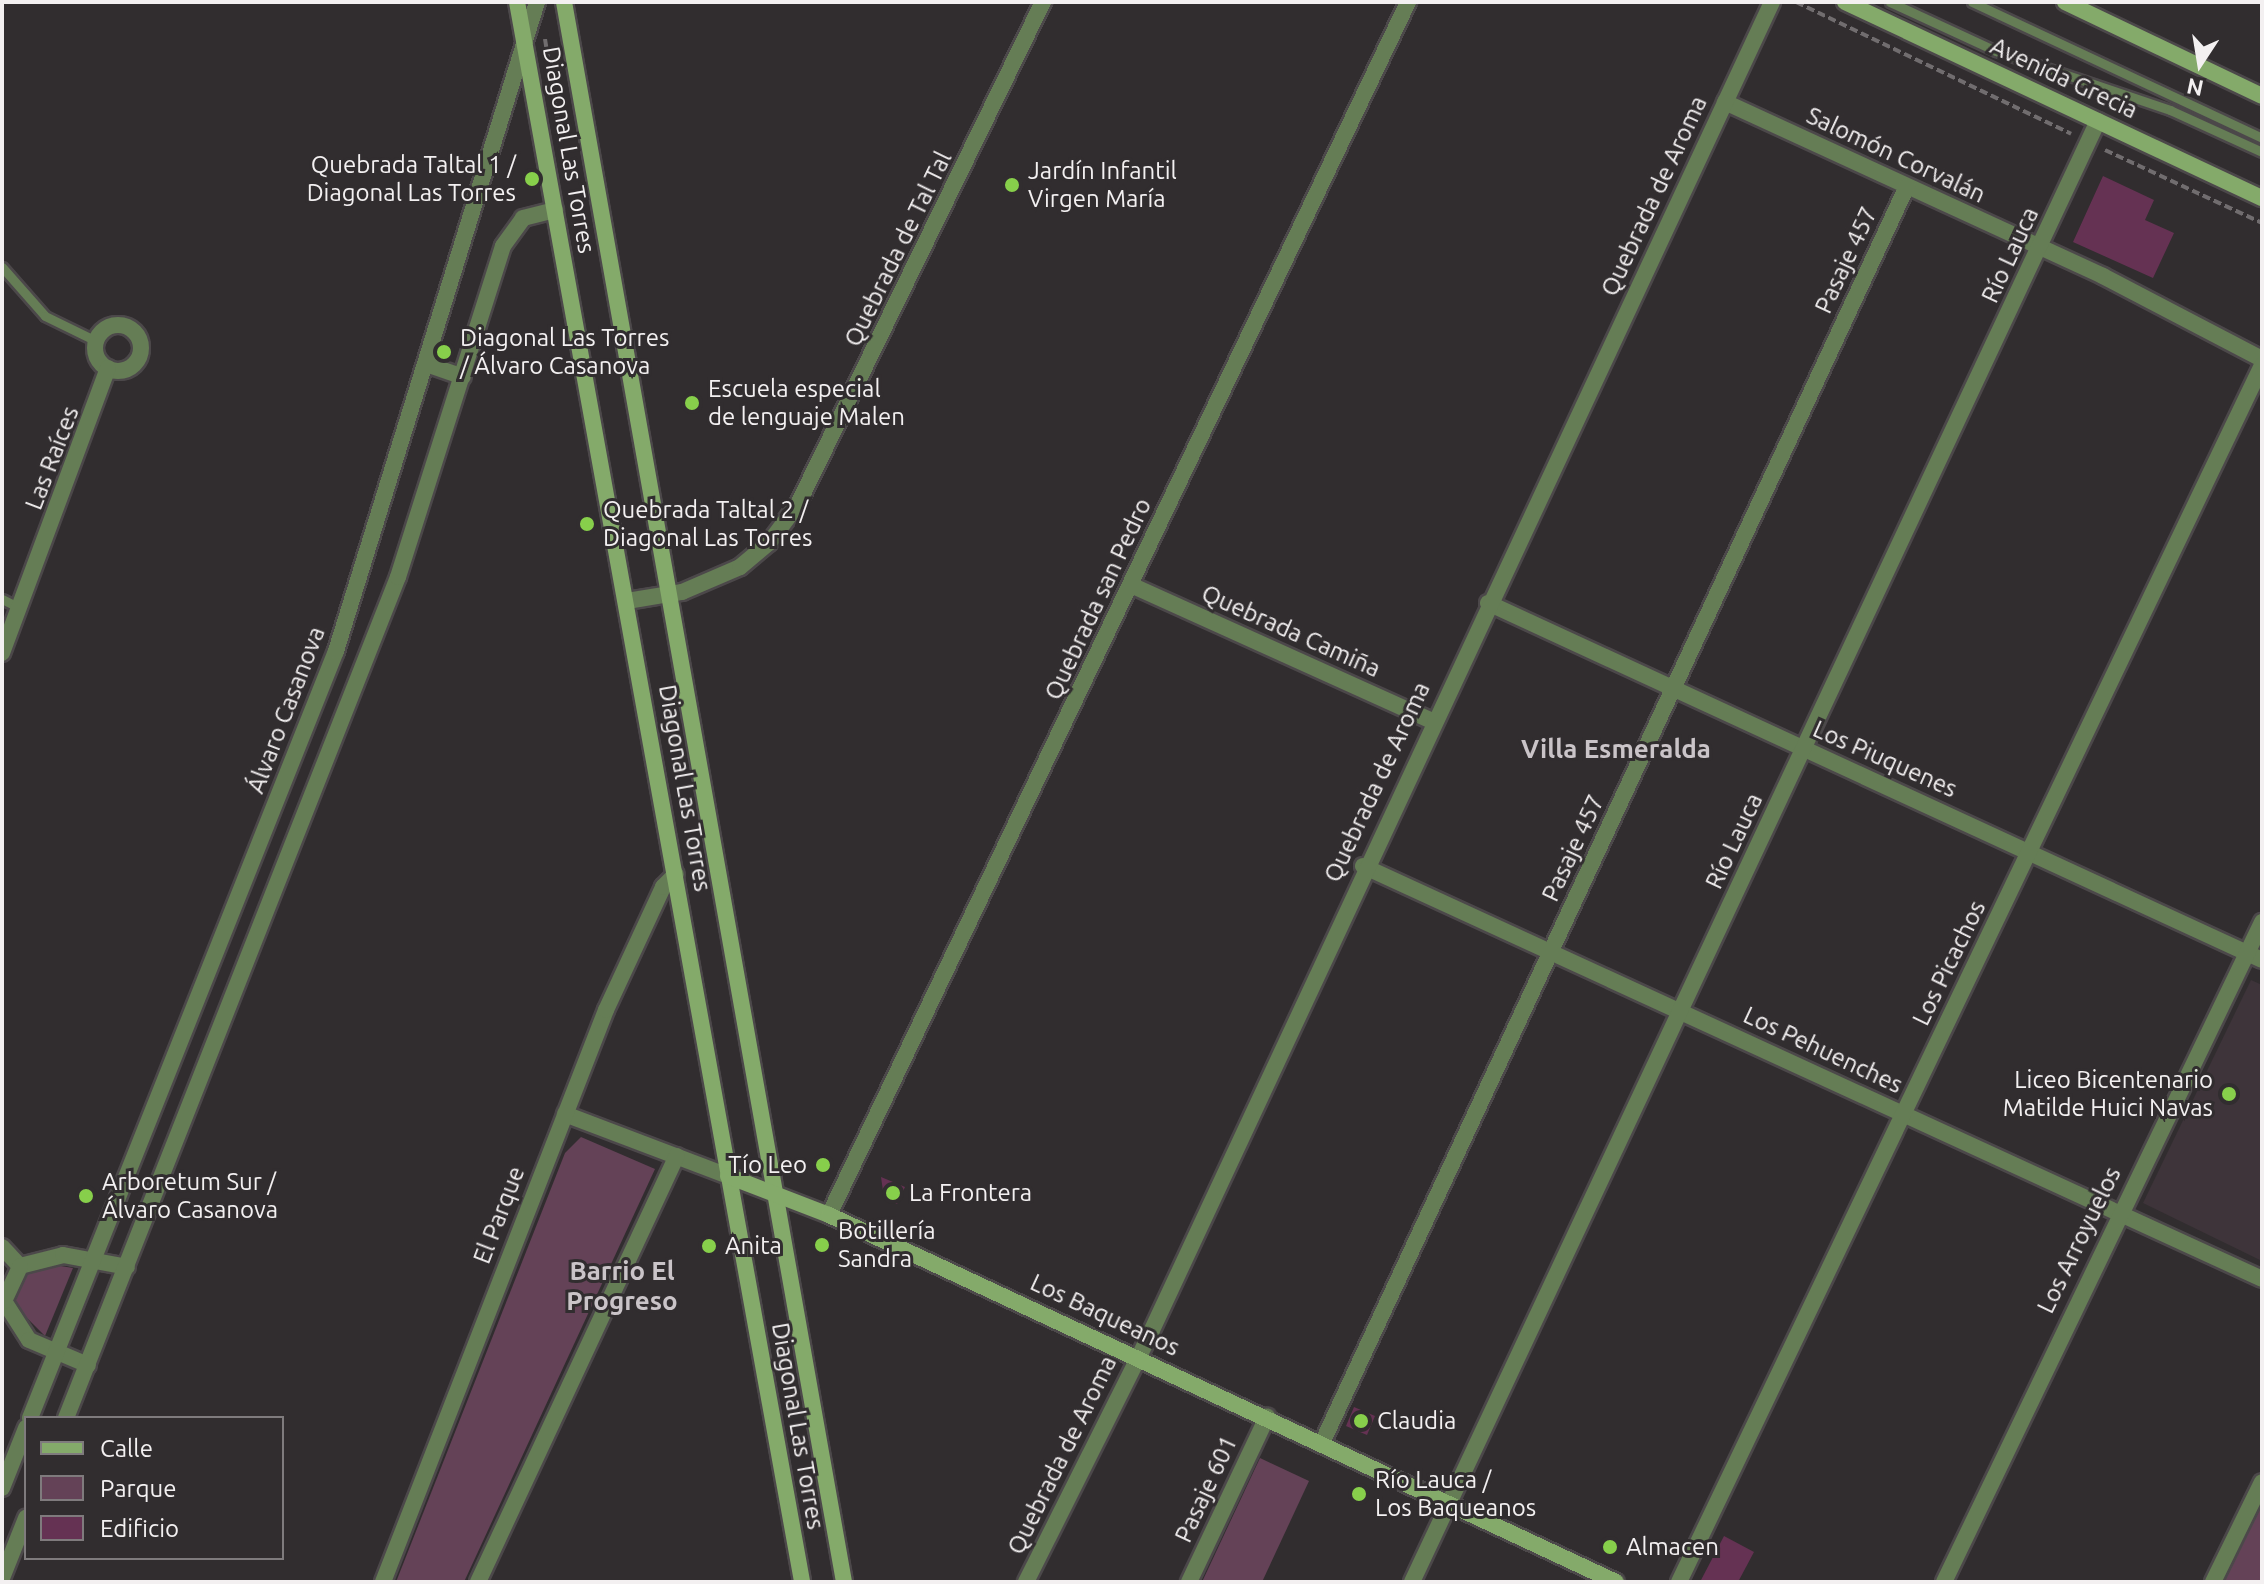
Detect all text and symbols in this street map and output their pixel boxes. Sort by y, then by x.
north arrow [2160,24,2240,104]
street label: Avenida Grecia [1986,31,2142,125]
street label: Diagonal Las Torres [537,44,601,256]
text: N [2184,74,2206,102]
street label: Quebrada de Aroma [1595,91,1713,301]
street label: Salomón Corvalán [1802,101,1990,209]
street label: Quebrada de Tal Tal [838,147,958,351]
place label: Quebrada Taltal 1 / Diagonal Las Torres [307,151,516,207]
place label: Jardín Infantil Virgen María [1028,157,1177,213]
marker: Quebrada Taltal 1 / Diagonal Las Torres [523,170,541,188]
marker: Jardín Infantil Virgen María [1003,176,1021,194]
street label: Pasaje 457 [1809,202,1883,318]
street label: Río Lauca [1975,203,2045,307]
place label: Diagonal Las Torres / Álvaro Casanova [460,324,669,380]
marker: Diagonal Las Torres / Álvaro Casanova [435,343,453,361]
place label: Escuela especial de lenguaje Malen [708,375,905,431]
marker: Escuela especial de lenguaje Malen [683,394,701,412]
street label: Las Raíces [19,402,85,514]
street label: Quebrada san Pedro [1039,494,1157,704]
place label: Quebrada Taltal 2 / Diagonal Las Torres [603,496,812,552]
marker: Quebrada Taltal 2 / Diagonal Las Torres [578,515,596,533]
street label: Quebrada Camiña [1197,579,1385,683]
street label: Álvaro Casanova [241,623,331,797]
street label: Quebrada de Aroma [1318,677,1436,887]
street label: Diagonal Las Torres [653,682,717,894]
street label: Los Piuquenes [1809,714,1961,804]
district label: Villa Esmeralda [1521,733,1711,765]
street label: Río Lauca [1699,789,1769,893]
street label: Pasaje 457 [1536,790,1610,906]
street label: Los Picachos [1906,896,1992,1030]
street label: Los Pehuenches [1739,1001,1907,1099]
place label: Liceo Bicentenario Matilde Huici Navas [2003,1066,2213,1122]
marker: Liceo Bicentenario Matilde Huici Navas [2220,1085,2238,1103]
place label: Tío Leo [728,1151,807,1179]
marker: Tío Leo [814,1156,832,1174]
street label: El Parque [467,1162,531,1268]
street label: Los Arroyuelos [2031,1162,2127,1318]
place label: Arboretum Sur / Álvaro Casanova [102,1168,278,1224]
place label: La Frontera [909,1179,1032,1207]
marker: La Frontera [884,1184,902,1202]
marker: Arboretum Sur / Álvaro Casanova [77,1187,95,1205]
place label: Botillería Sandra [838,1217,936,1273]
place label: Anita [725,1232,782,1260]
marker: Botillería Sandra [813,1236,831,1254]
marker: Anita [700,1237,718,1255]
district label: Barrio El Progreso [566,1255,678,1316]
street label: Los Baqueanos [1026,1268,1184,1362]
street label: Diagonal Las Torres [766,1320,830,1532]
street label: Quebrada de Aroma [1001,1351,1123,1559]
place label: Claudia [1377,1407,1456,1435]
marker: Claudia [1352,1412,1370,1430]
legend [24,1416,284,1560]
street label: Pasaje 601 [1169,1431,1243,1547]
text: Calle [100,1435,153,1462]
place label: Río Lauca / Los Baqueanos [1375,1466,1536,1522]
text: Parque [100,1475,177,1502]
marker: Río Lauca / Los Baqueanos [1350,1485,1368,1503]
text: Edificio [100,1515,179,1542]
place label: Almacen [1626,1533,1719,1561]
marker: Almacen [1601,1538,1619,1556]

